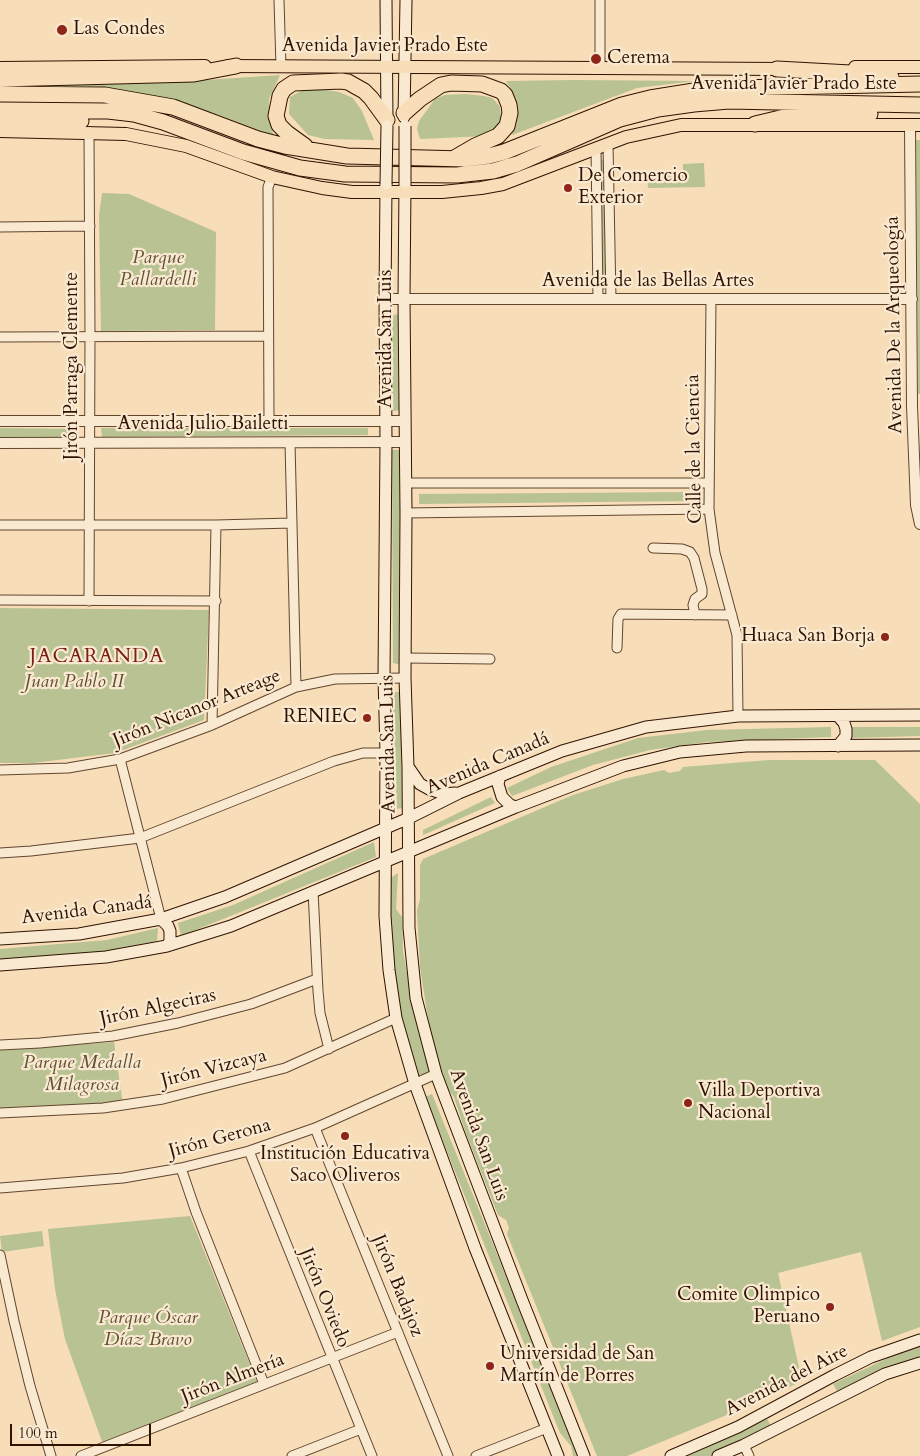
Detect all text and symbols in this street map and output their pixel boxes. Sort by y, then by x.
place label: Las Condes [73,19,165,41]
marker: Las Condes [55,23,69,37]
street label: Avenida Javier Prado Este [282,36,488,58]
place label: Cerema [607,48,670,70]
marker: Cerema [589,52,603,66]
street label: Avenida Javier Prado Este [691,74,897,96]
place label: De Comercio Exterior [578,166,688,210]
marker: De Comercio Exterior [562,182,574,194]
street label: Avenida De la Arqueología [882,216,908,434]
park label: Parque Pallardelli [120,248,196,292]
street label: Avenida San Luis [376,270,398,408]
street label: Avenida de las Bellas Artes [542,271,754,293]
street label: Jirón Parraga Clemente [62,272,84,460]
street label: Calle de la Ciencia [682,374,708,524]
street label: Avenida Julio Bailetti [117,414,289,436]
place label: Huaca San Borja [741,626,875,648]
marker: Huaca San Borja [879,631,891,643]
district label: JACARANDA [28,645,166,669]
street label: Jirón Nicanor Arteage [110,665,284,753]
park label: Juan Pablo II [25,672,123,694]
street label: Avenida San Luis [376,675,402,813]
place label: RENIEC [283,707,357,729]
marker: RENIEC [361,712,373,724]
street label: Avenida Canadá [423,728,553,800]
street label: Avenida Canadá [20,892,154,930]
street label: Jirón Algeciras [98,985,218,1031]
street label: Jirón Vizcaya [159,1045,269,1093]
park label: Parque Medalla Milagrosa [23,1053,141,1097]
street label: Avenida San Luis [444,1066,512,1204]
place label: Villa Deportiva Nacional [698,1081,821,1125]
marker: Villa Deportiva Nacional [682,1097,694,1109]
street label: Jirón Gerona [166,1114,274,1164]
marker: Institución Educativa Saco Oliveros [339,1130,351,1142]
place label: Institución Educativa Saco Oliveros [260,1144,430,1188]
street label: Jirón Badajoz [366,1231,428,1341]
street label: Jirón Oviedo [294,1245,354,1351]
place label: Comite Olimpico Peruano [677,1285,820,1329]
marker: Comite Olimpico Peruano [824,1301,836,1313]
park label: Parque Óscar Díaz Bravo [98,1308,198,1352]
street label: Avenida del Aire [722,1340,852,1422]
place label: Universidad de San Martín de Porres [500,1344,654,1388]
street label: Jirón Almería [178,1349,288,1409]
marker: Universidad de San Martín de Porres [484,1360,496,1372]
scale bar [12,1414,154,1446]
text: 100 m [18,1423,58,1443]

